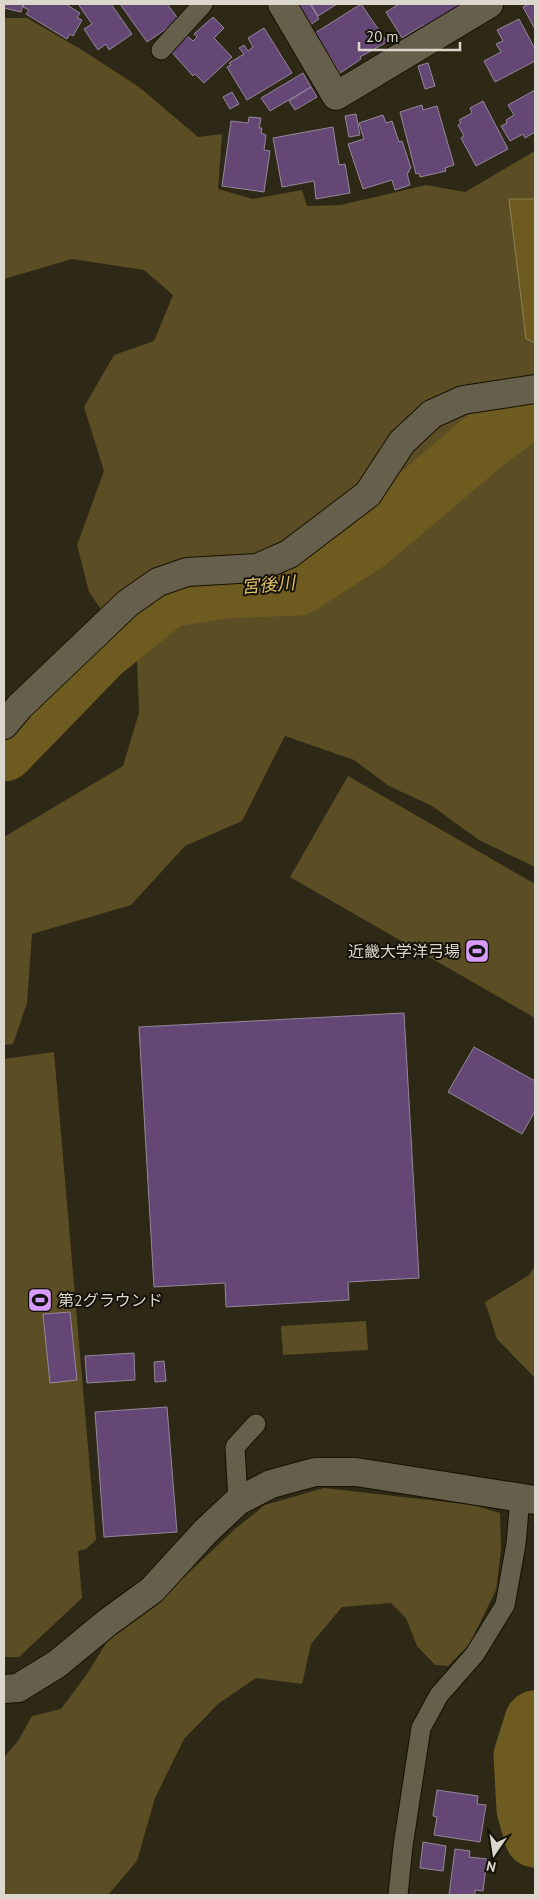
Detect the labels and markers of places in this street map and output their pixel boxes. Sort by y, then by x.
sports icon: 近畿大学洋弓場 [464,938,490,964]
place label: 近畿大学洋弓場 [348,941,460,961]
sports icon: 第2グラウンド [27,1287,53,1313]
place label: 第2グラウンド [58,1290,163,1310]

